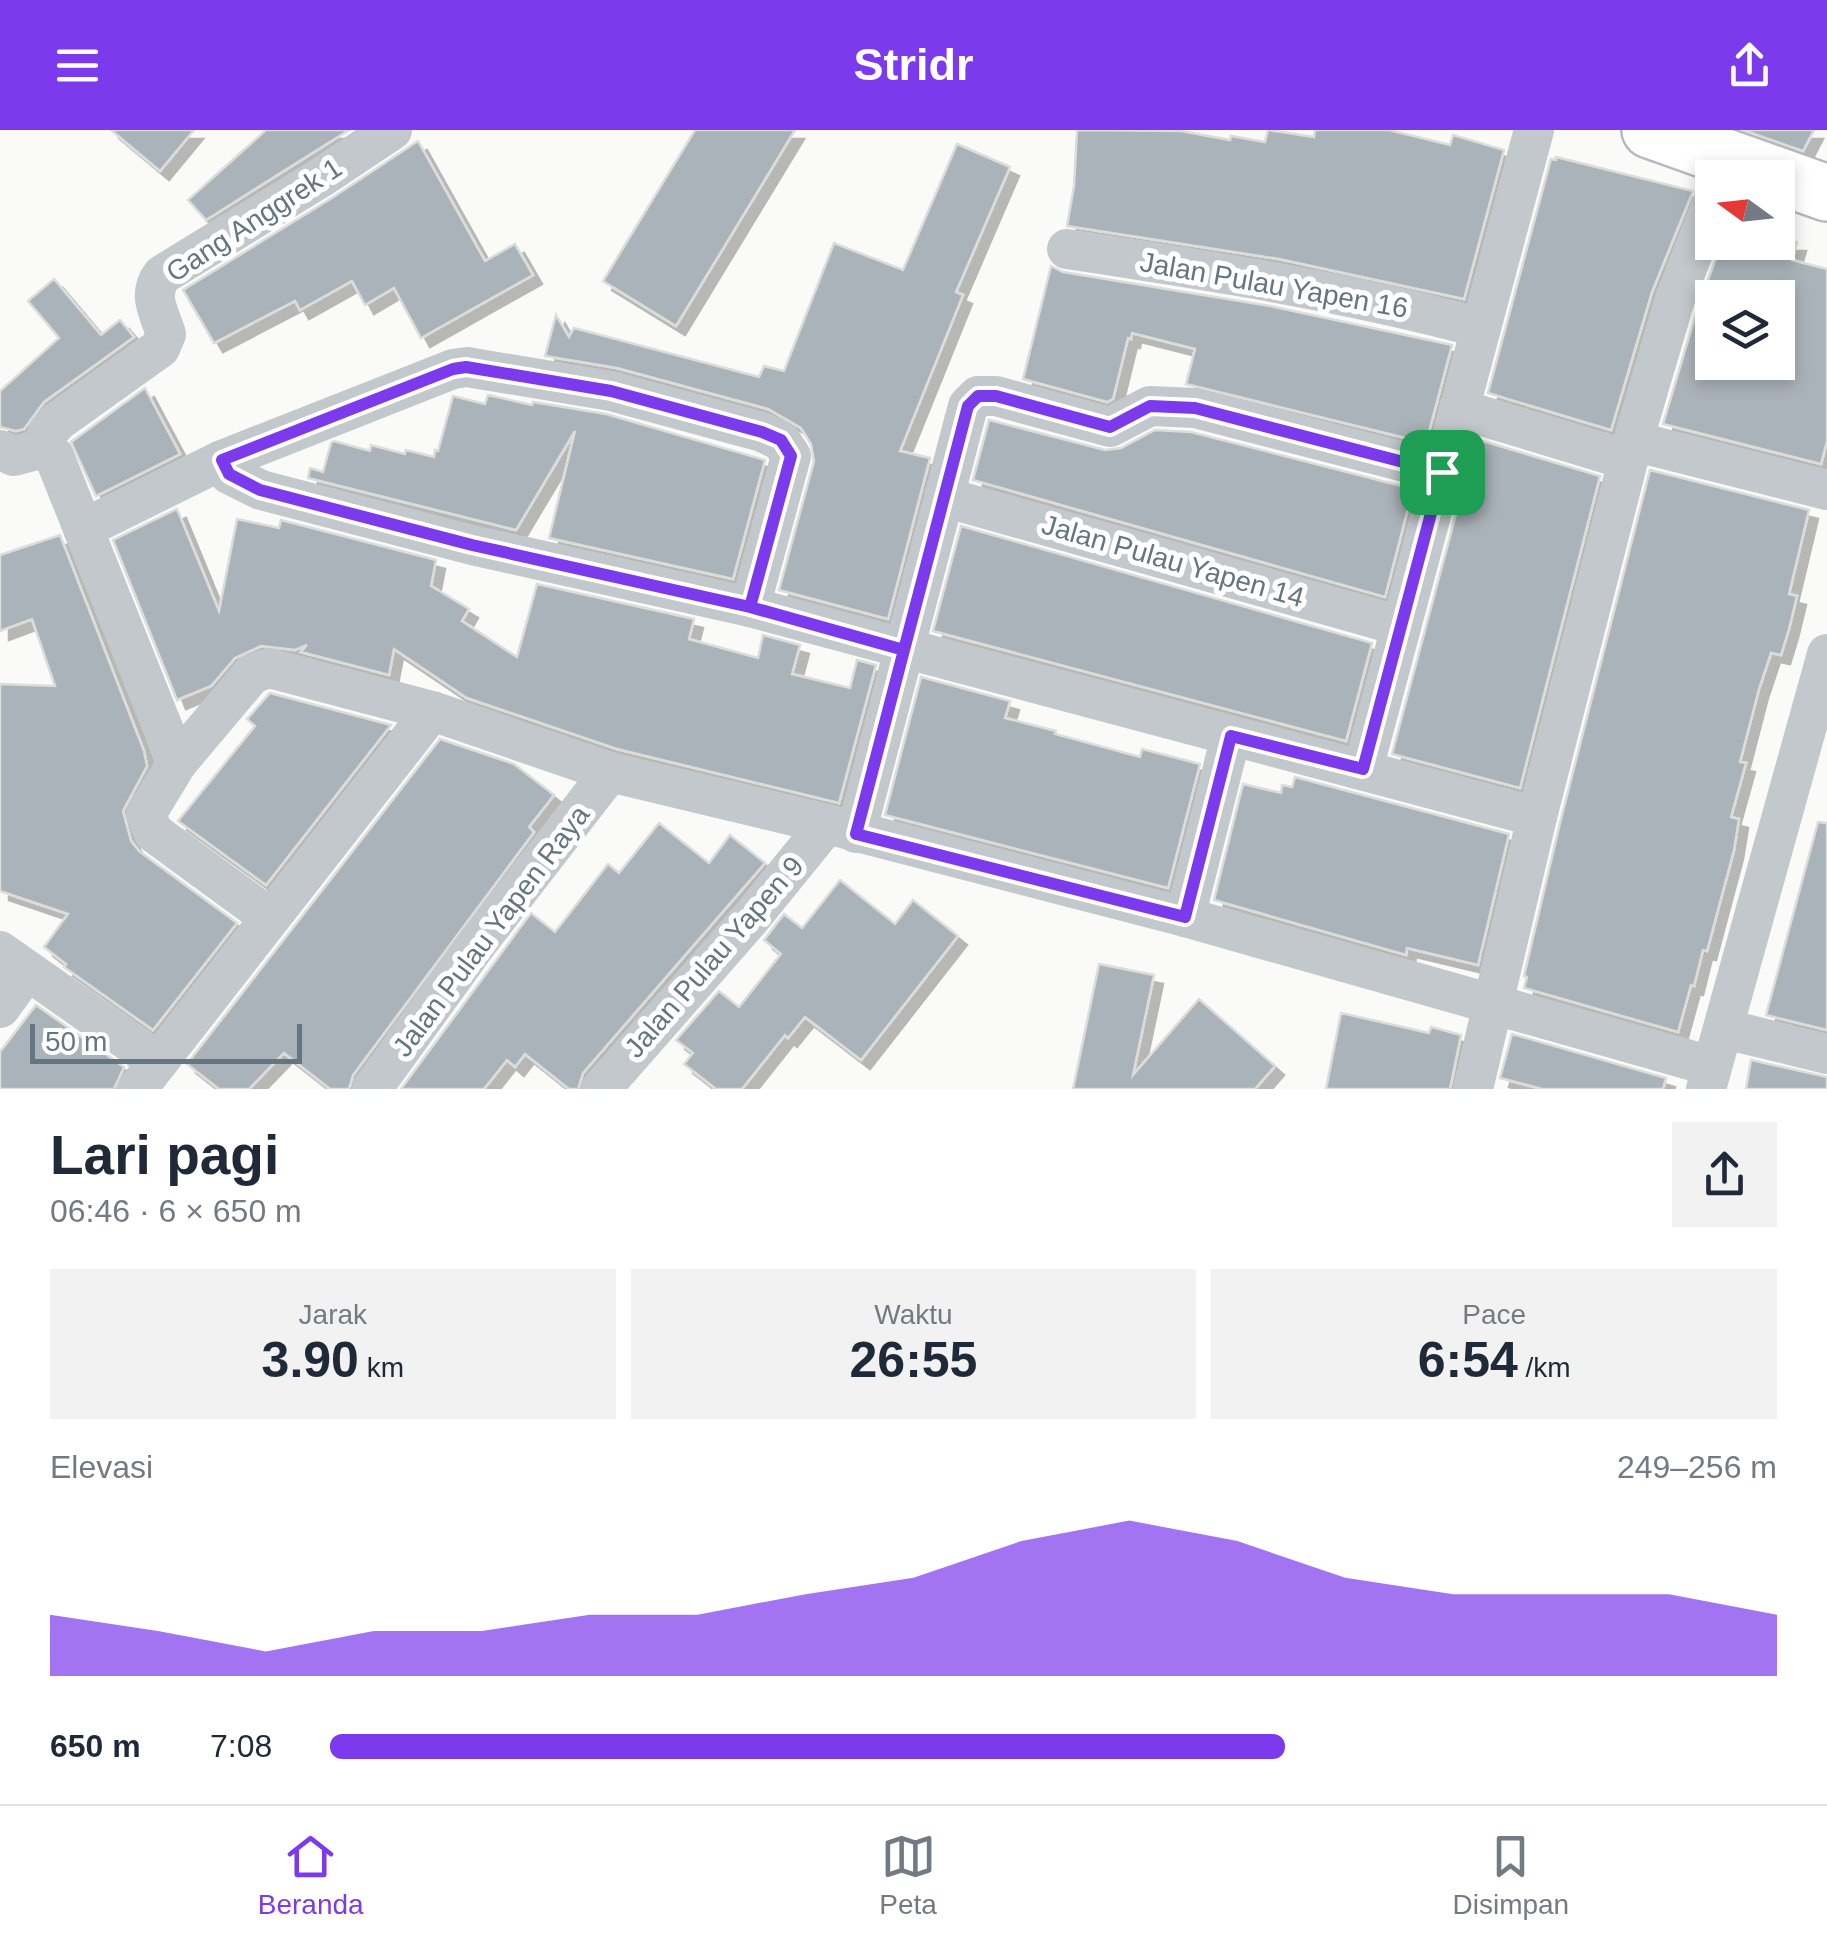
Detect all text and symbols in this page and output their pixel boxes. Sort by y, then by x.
icon: menu [50,38,105,93]
icon: share [1722,38,1777,93]
text: Stridr [853,39,974,90]
street label: Gang Anggrek 1 [161,152,347,288]
north arrow [1695,160,1795,260]
map controls [1695,160,1795,380]
street label: Jalan Pulau Yapen 16 [1138,246,1410,324]
button: layers [1695,280,1795,380]
pin [1400,430,1485,515]
icon: arrive [1415,445,1470,500]
street label: Jalan Pulau Yapen 14 [1038,509,1308,613]
street label: Jalan Pulau Yapen Raya [387,799,596,1062]
street label: Jalan Pulau Yapen 9 [618,850,810,1064]
scale bar [30,1019,302,1064]
text: 50 m [45,1026,107,1057]
button: share [1672,1122,1777,1227]
text: Lari pagi [50,1124,279,1186]
text: 06:46 · 6 × 650 m [50,1193,302,1229]
text: Jarak [299,1299,367,1330]
text: Waktu [874,1299,953,1330]
text: Pace [1462,1299,1526,1330]
text: 3.90 [262,1332,359,1388]
text: 26:55 [850,1332,977,1388]
text: 6:54 [1418,1332,1518,1388]
text: km [359,1352,404,1383]
text: /km [1518,1352,1571,1383]
text: Elevasi [50,1449,153,1485]
text: 249–256 m [1617,1449,1777,1485]
text: 650 m [50,1728,141,1764]
text: 7:08 [210,1728,272,1764]
tab: Beranda [258,1829,364,1921]
tab: Peta [879,1829,937,1921]
tab: Disimpan [1452,1829,1569,1921]

